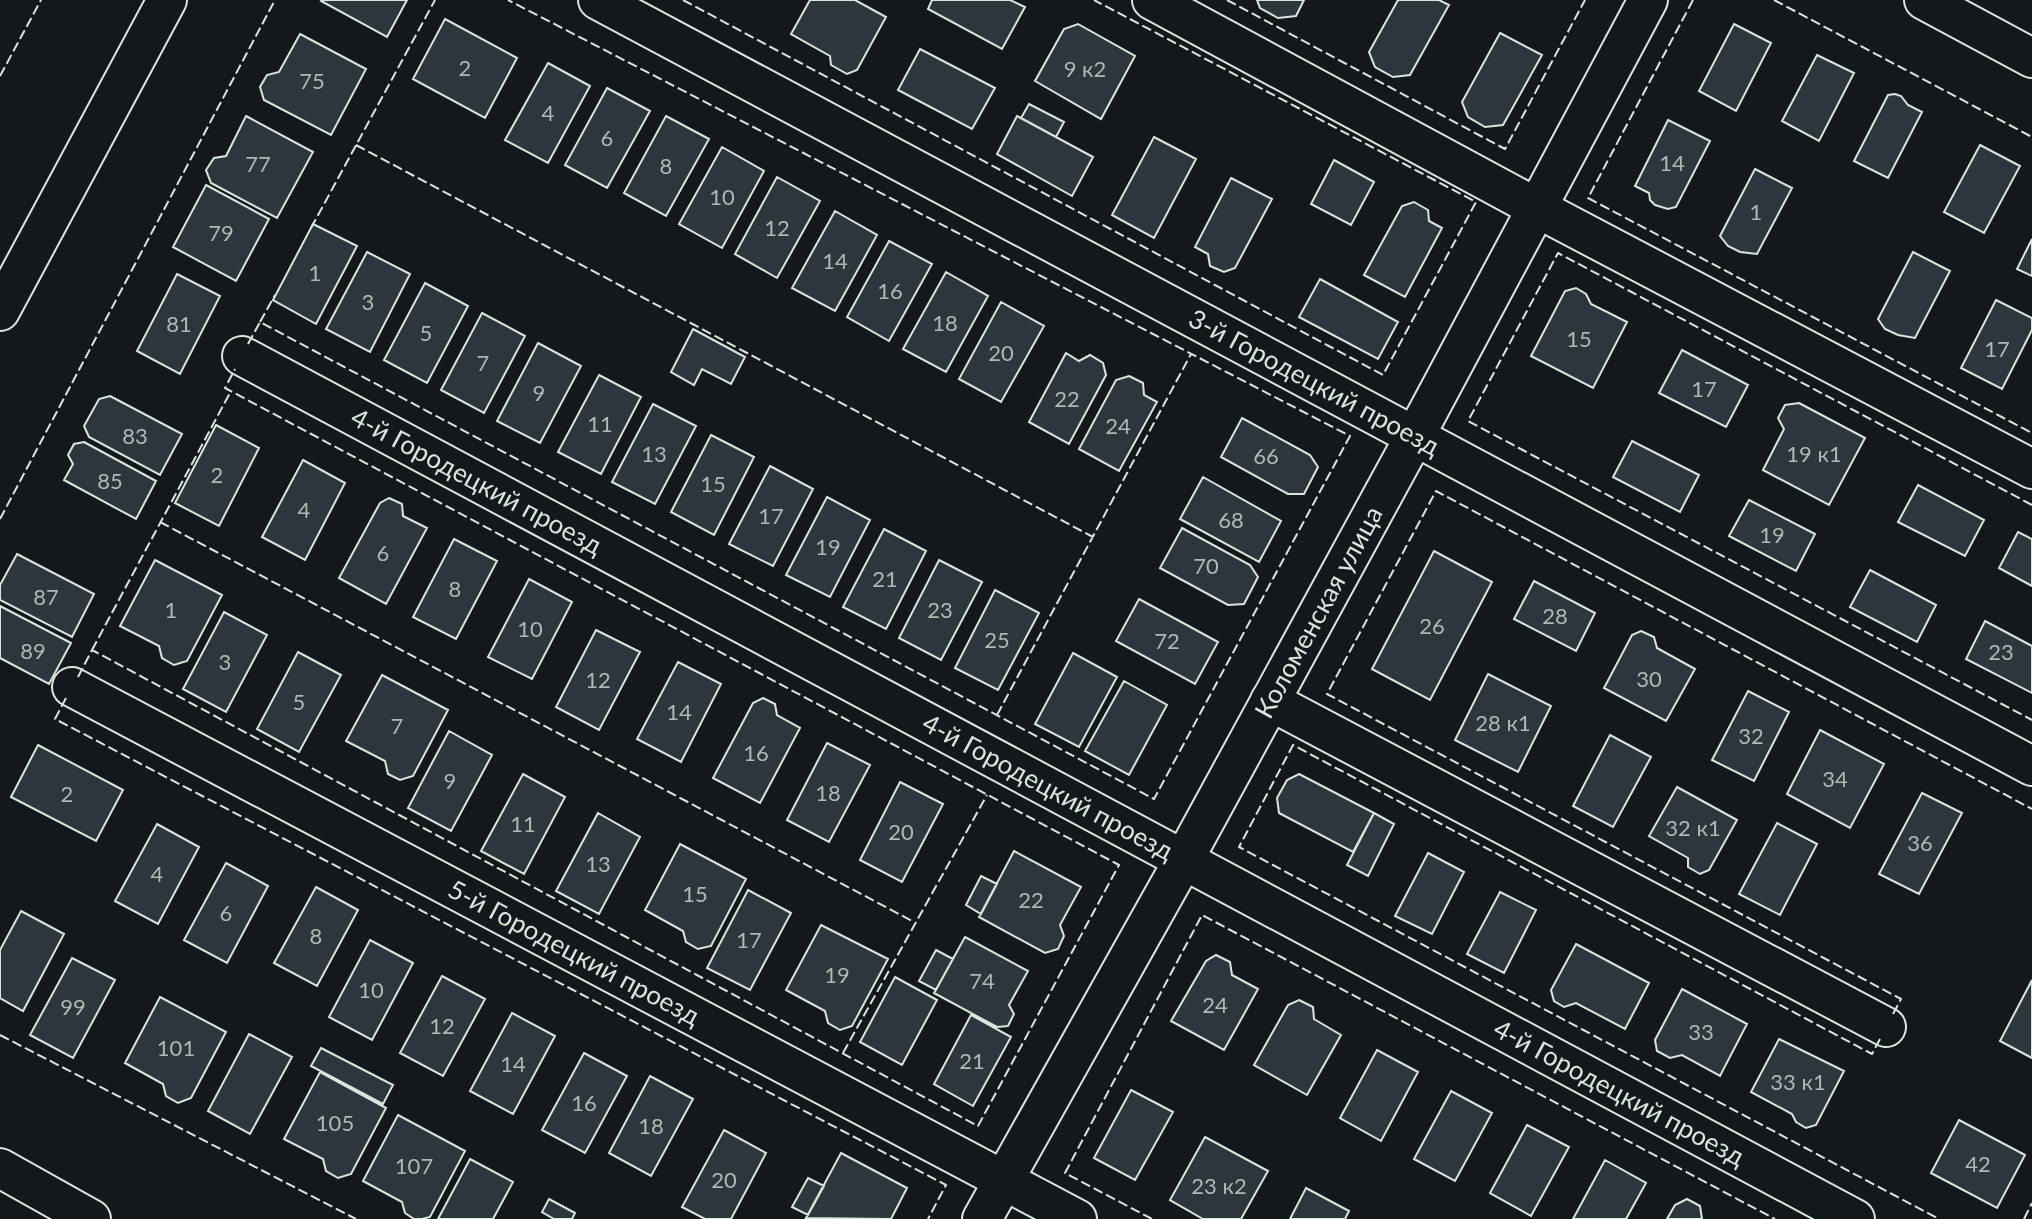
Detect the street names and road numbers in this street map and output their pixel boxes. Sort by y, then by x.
street label: 3-й Городецкий проезд [1184,302,1446,462]
street label: 4-й Городецкий проезд [346,400,608,561]
street label: Коломенская улица [1247,500,1389,723]
street label: 4-й Городецкий проезд [917,706,1179,866]
street label: 5-й Городецкий проезд [443,872,706,1032]
street label: 4-й Городецкий проезд [1489,1012,1751,1172]

